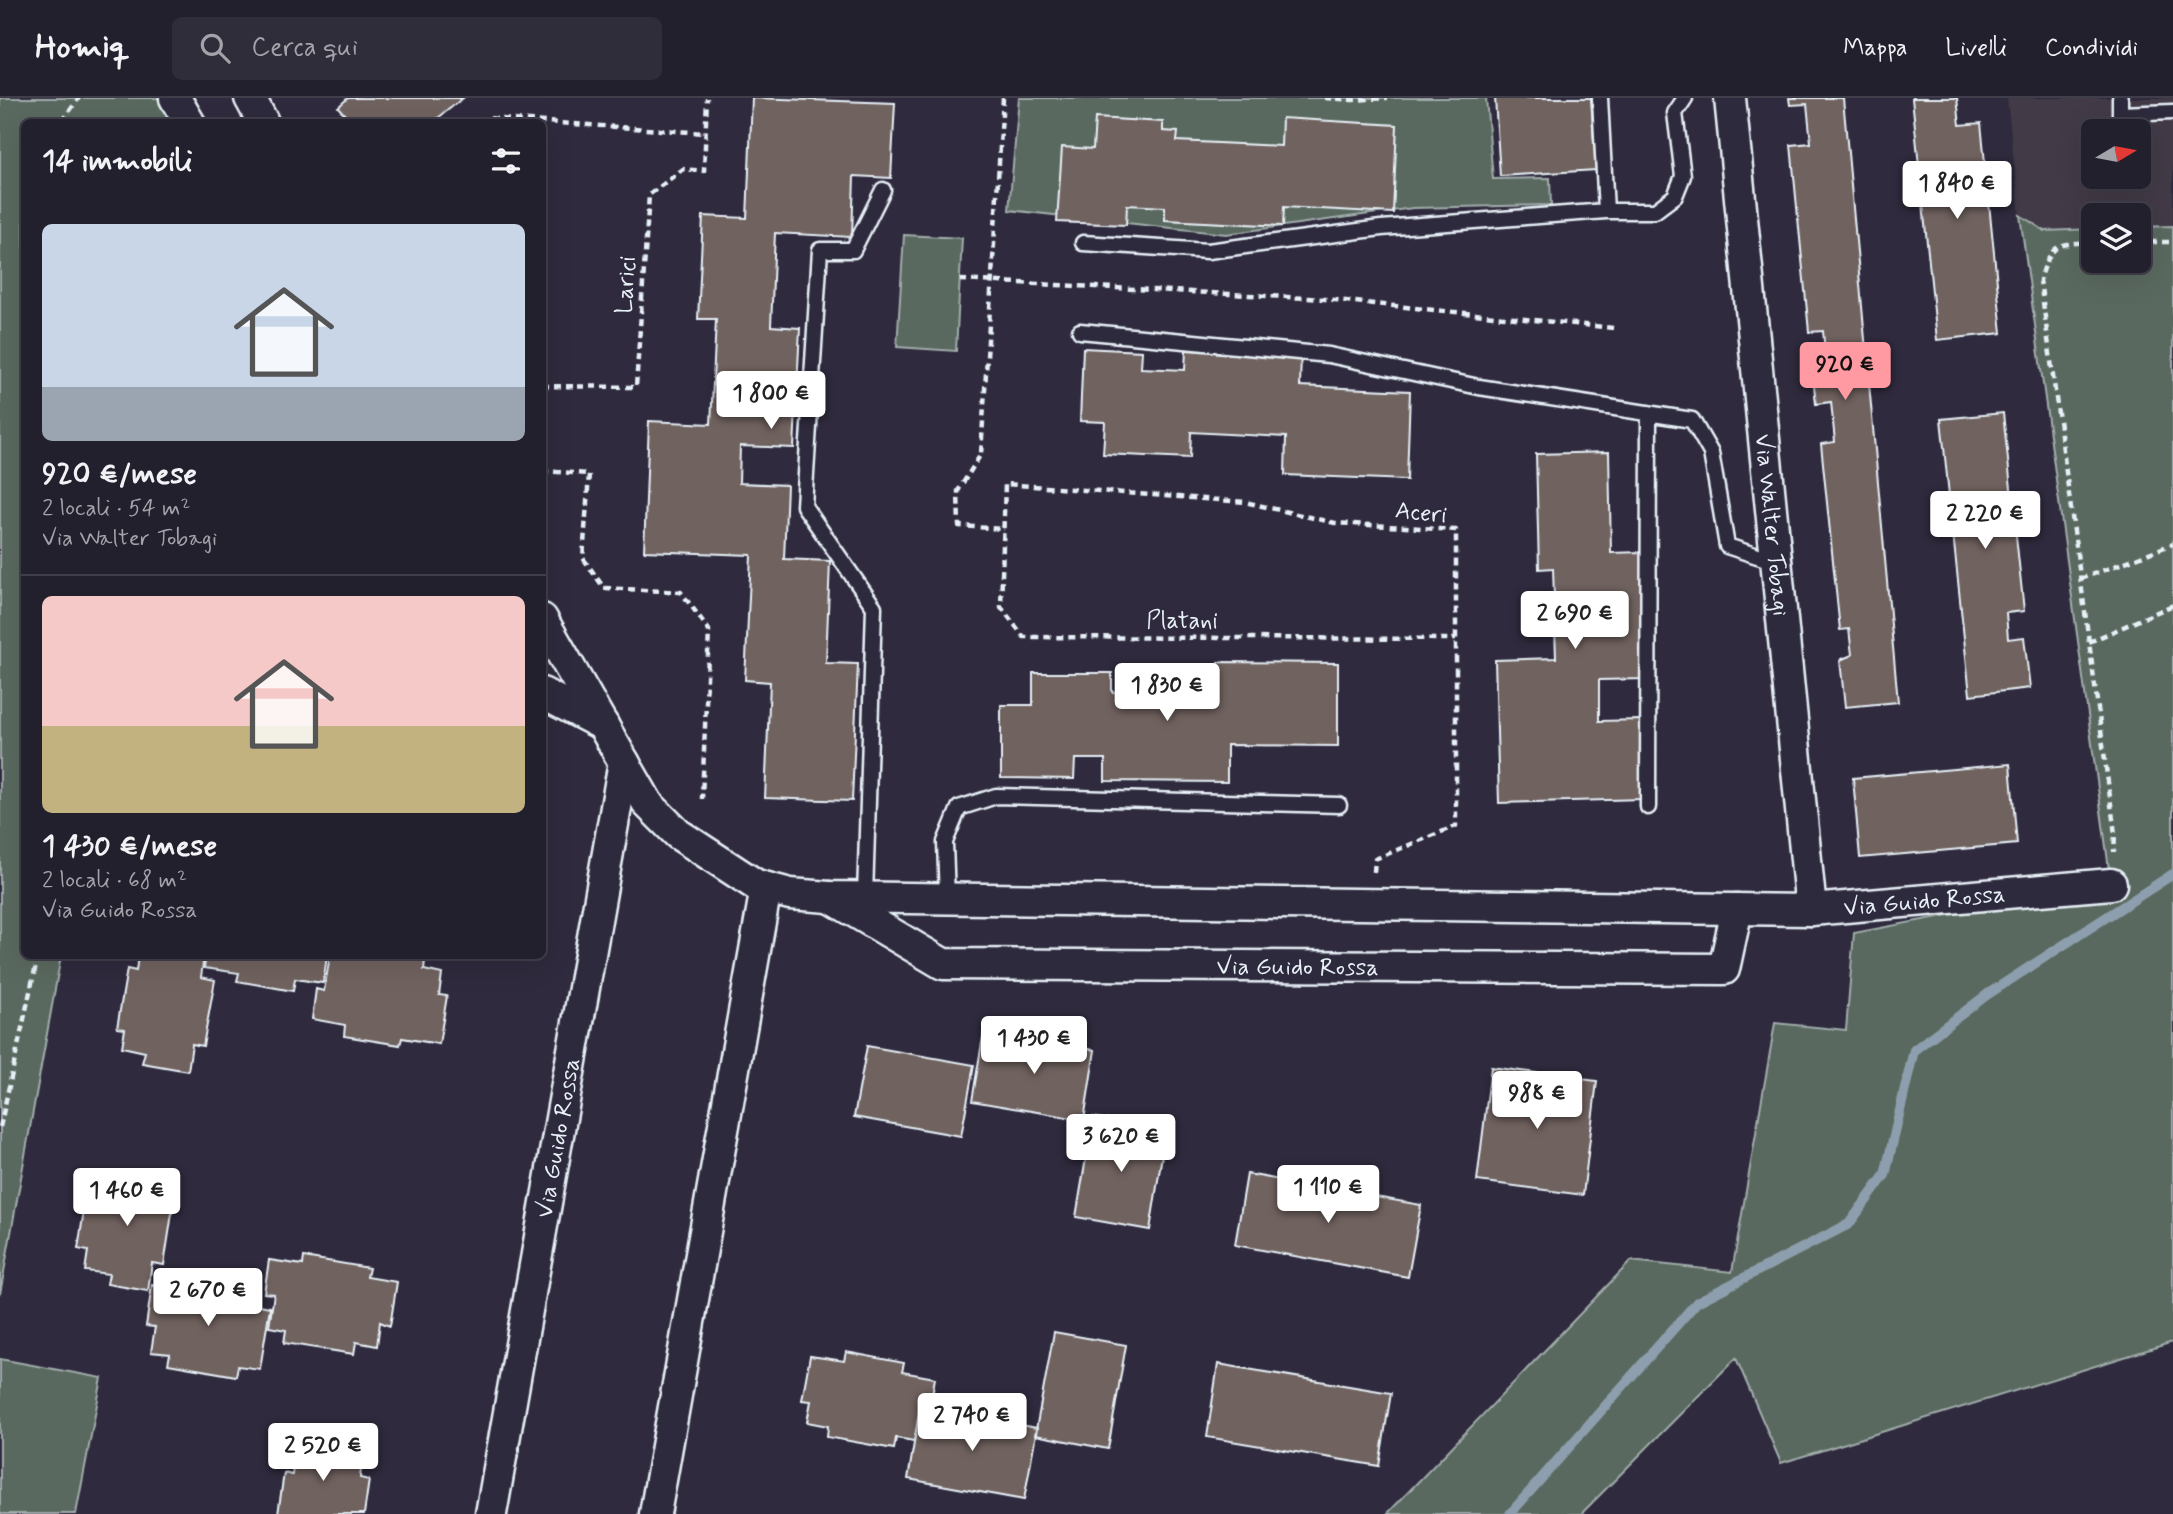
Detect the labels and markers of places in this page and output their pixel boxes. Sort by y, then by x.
pin: 1 840 € [1892,162,2022,221]
pin: 920 € [1796,342,1894,402]
pin: 1 800 € [706,372,836,431]
pin: 2 220 € [1920,491,2050,551]
pin: 2 690 € [1510,592,1640,651]
pin: 1 830 € [1102,664,1232,723]
pin: 1 430 € [969,1016,1099,1076]
pin: 988 € [1488,1072,1586,1131]
pin: 3 620 € [1056,1114,1186,1174]
pin: 1 110 € [1263,1166,1393,1225]
pin: 1 460 € [62,1168,192,1228]
pin: 2 670 € [143,1268,273,1328]
pin: 2 740 € [907,1394,1037,1453]
pin: 2 520 € [258,1424,388,1483]

